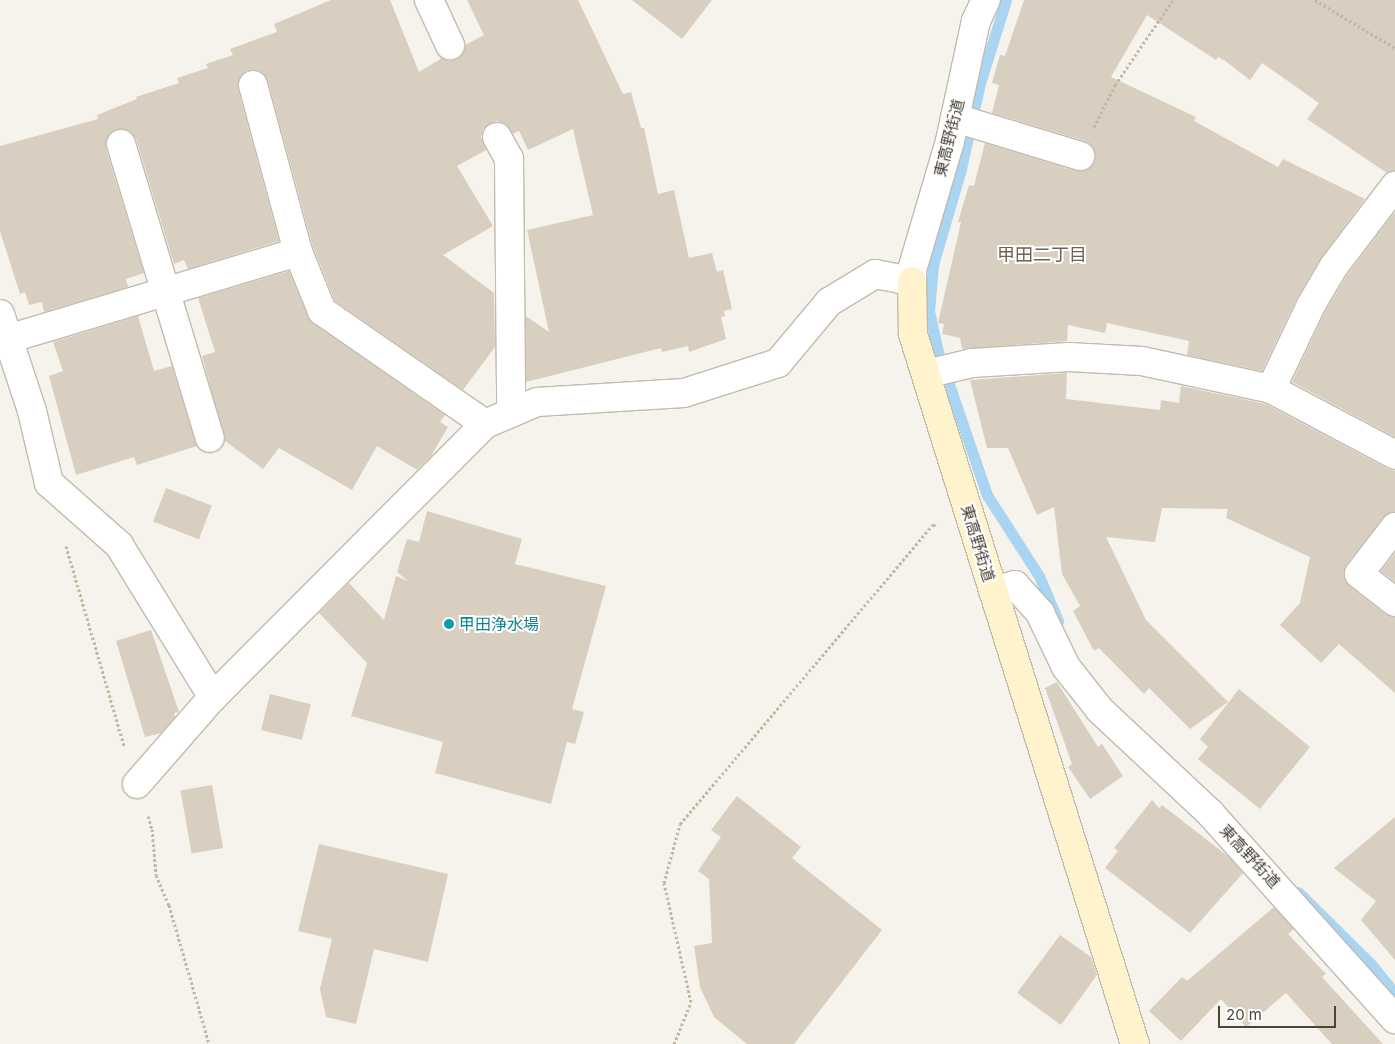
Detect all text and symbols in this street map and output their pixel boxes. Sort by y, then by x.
street label: 東高野街道 [930,97,968,179]
district label: 甲田二丁目 [997,244,1087,266]
street label: 東高野街道 [957,502,999,584]
place label: 甲田浄水場 [459,614,539,634]
marker: 甲田浄水場 [443,618,455,630]
street label: 東高野街道 [1216,820,1284,892]
scale bar [1220,996,1338,1028]
text: 20 m [1226,1005,1262,1024]

